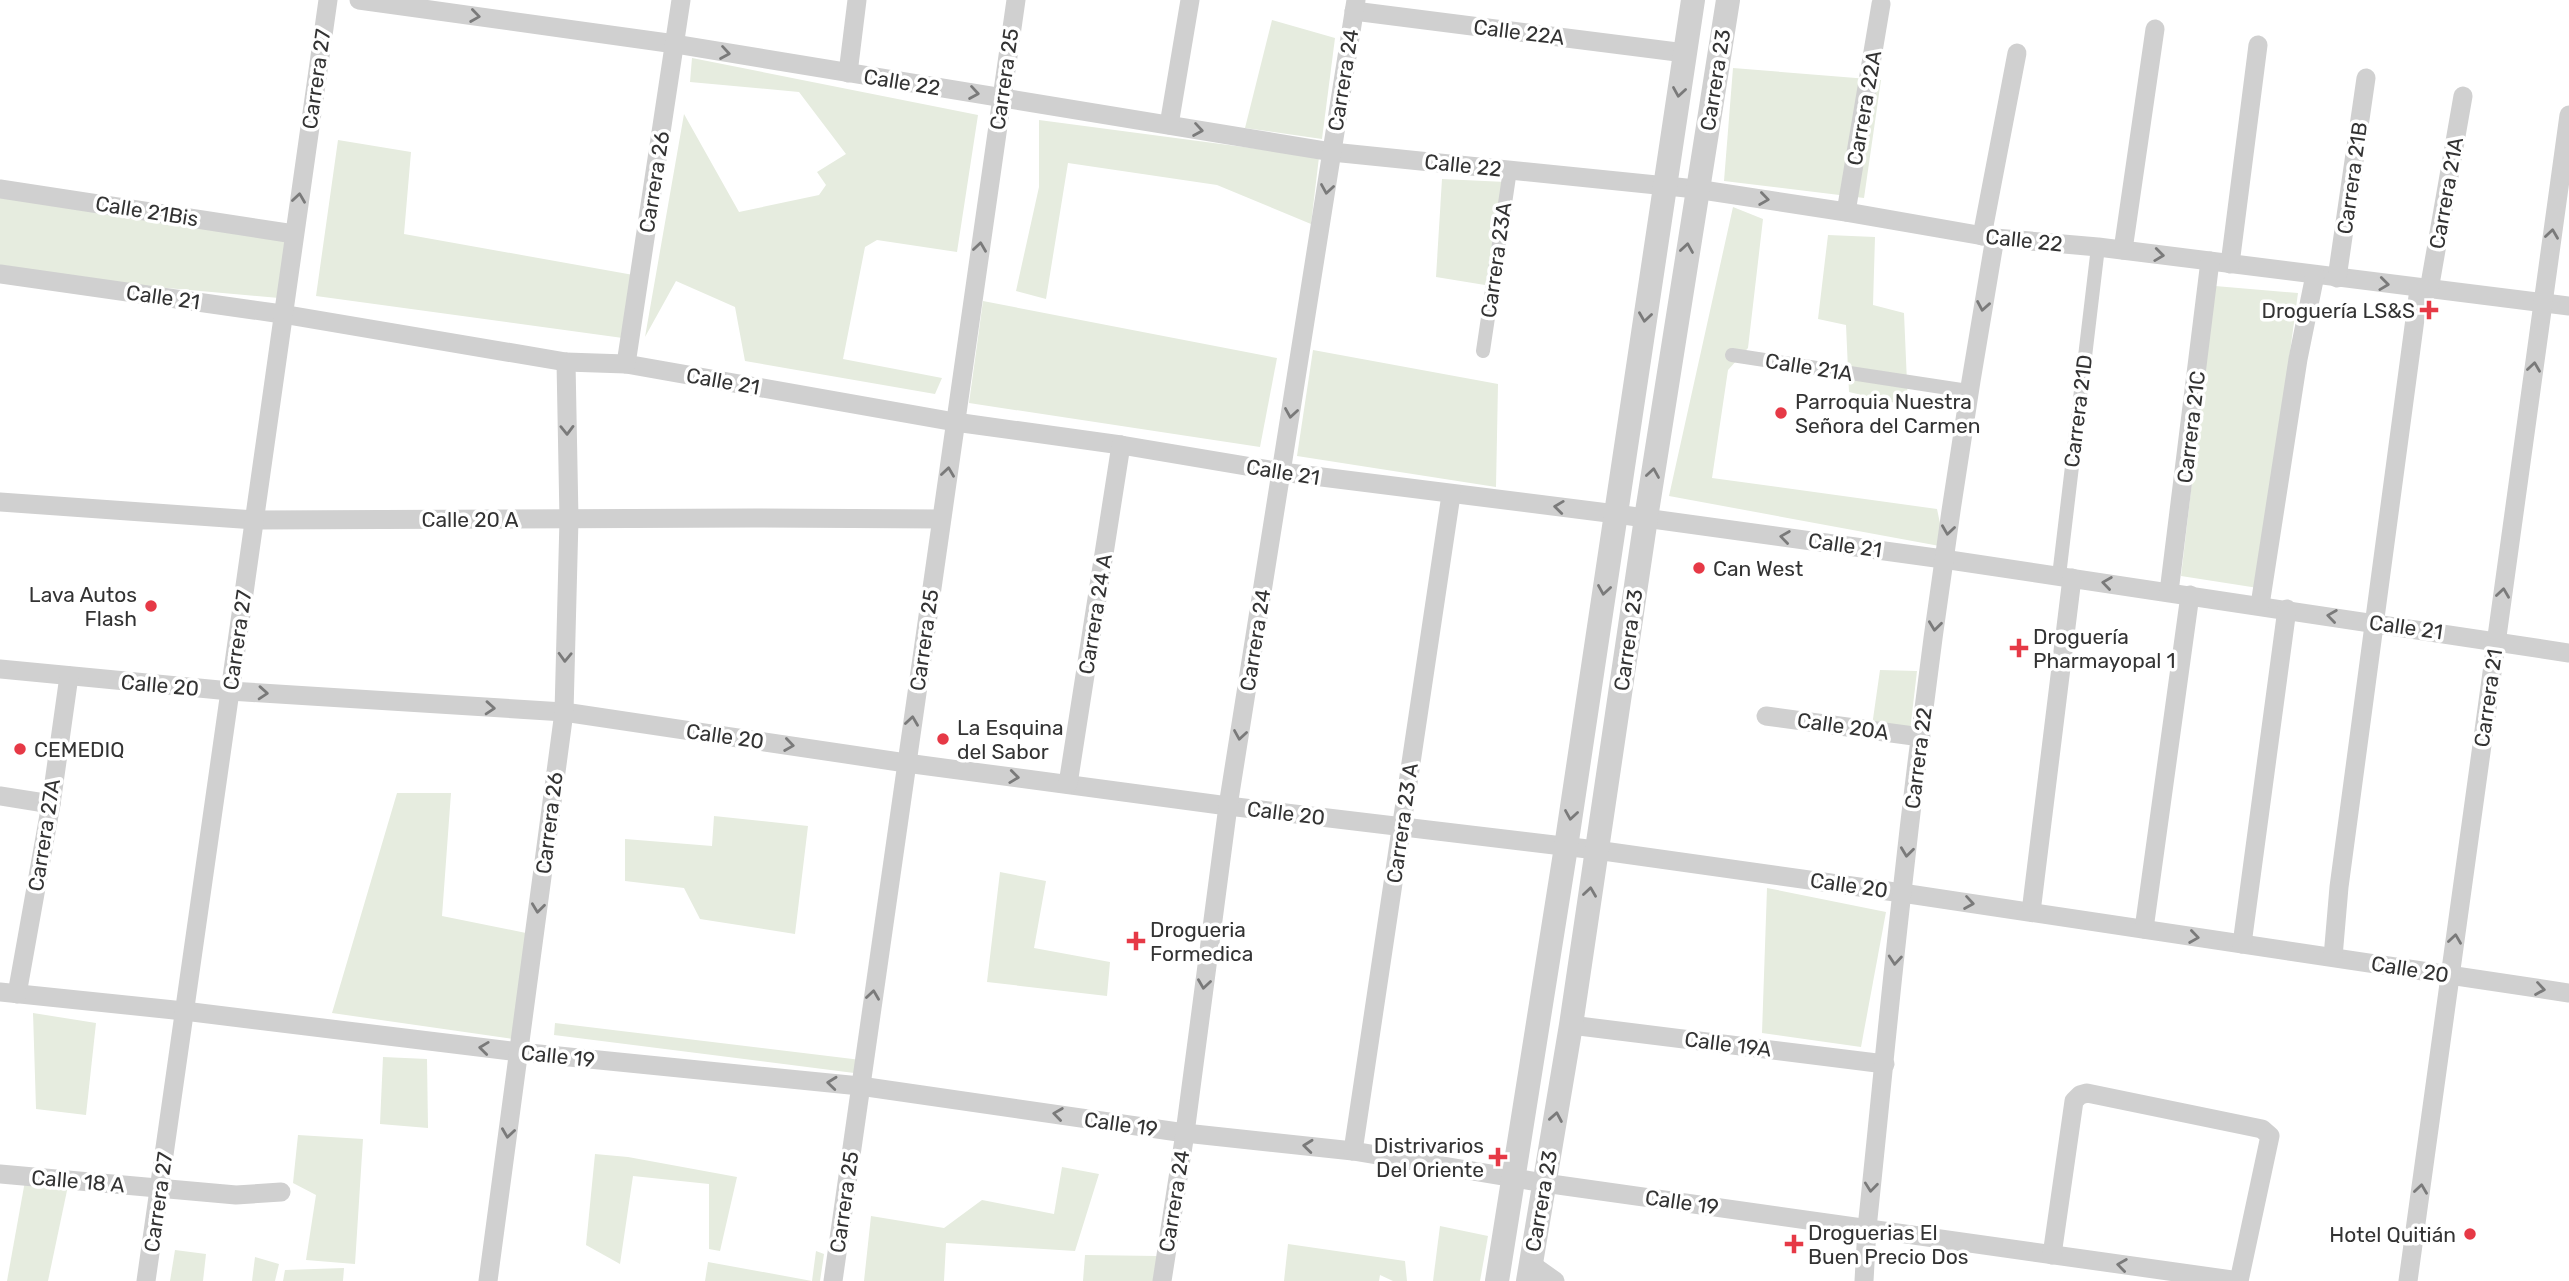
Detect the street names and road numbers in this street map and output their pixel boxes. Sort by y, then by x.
street label: Calle 22A [1472,14,1566,50]
street label: Carrera 27 [297,27,335,131]
street label: Carrera 25 [984,27,1024,131]
street label: Carrera 24 [1323,27,1363,133]
street label: Carrera 23 [1695,27,1735,133]
street label: Carrera 22A [1842,49,1886,167]
street label: Calle 22 [862,64,942,100]
street label: Carrera 21B [2332,120,2372,236]
street label: Carrera 26 [634,129,674,235]
street label: Carrera 21A [2424,135,2468,251]
street label: Calle 22 [1423,149,1503,181]
street label: Calle 21Bis [94,191,200,231]
street label: Carrera 23A [1476,200,1516,320]
street label: Calle 22 [1984,224,2064,256]
street label: Calle 21 [125,279,201,315]
street label: Calle 21A [1764,348,1854,386]
street label: Carrera 21D [2059,353,2097,469]
street label: Calle 21 [684,362,762,400]
street label: Carrera 21C [2172,369,2210,485]
street label: Calle 21 [1244,454,1322,490]
street label: Calle 20 A [421,507,519,532]
street label: Calle 21 [1807,527,1883,563]
street label: Carrera 24 A [1073,552,1117,676]
street label: Carrera 24 [1235,587,1275,693]
street label: Carrera 23 [1608,587,1648,693]
street label: Carrera 27 [218,588,256,692]
street label: Carrera 25 [904,588,944,692]
street label: Calle 21 [2368,609,2444,645]
street label: Carrera 21 [2469,647,2507,749]
street label: Calle 20 [120,669,200,701]
street label: Carrera 22 [1899,706,1937,810]
street label: Calle 20A [1796,707,1890,745]
street label: Calle 20 [684,718,766,754]
street label: Carrera 23 A [1381,761,1423,885]
street label: Carrera 26 [530,771,568,875]
street label: Carrera 27A [23,777,65,893]
street label: Calle 20 [1246,796,1326,830]
street label: Calle 20 [1808,867,1890,903]
street label: Calle 20 [2369,951,2451,987]
street label: Calle 19A [1683,1026,1773,1062]
street label: Calle 19 [520,1040,596,1072]
street label: Calle 19 [1083,1106,1159,1142]
street label: Carrera 24 [1154,1148,1194,1254]
street label: Carrera 23 [1520,1148,1562,1254]
street label: Carrera 27 [139,1150,177,1254]
street label: Carrera 25 [824,1150,864,1254]
street label: Calle 18 A [30,1164,126,1198]
street label: Calle 19 [1644,1184,1720,1220]

